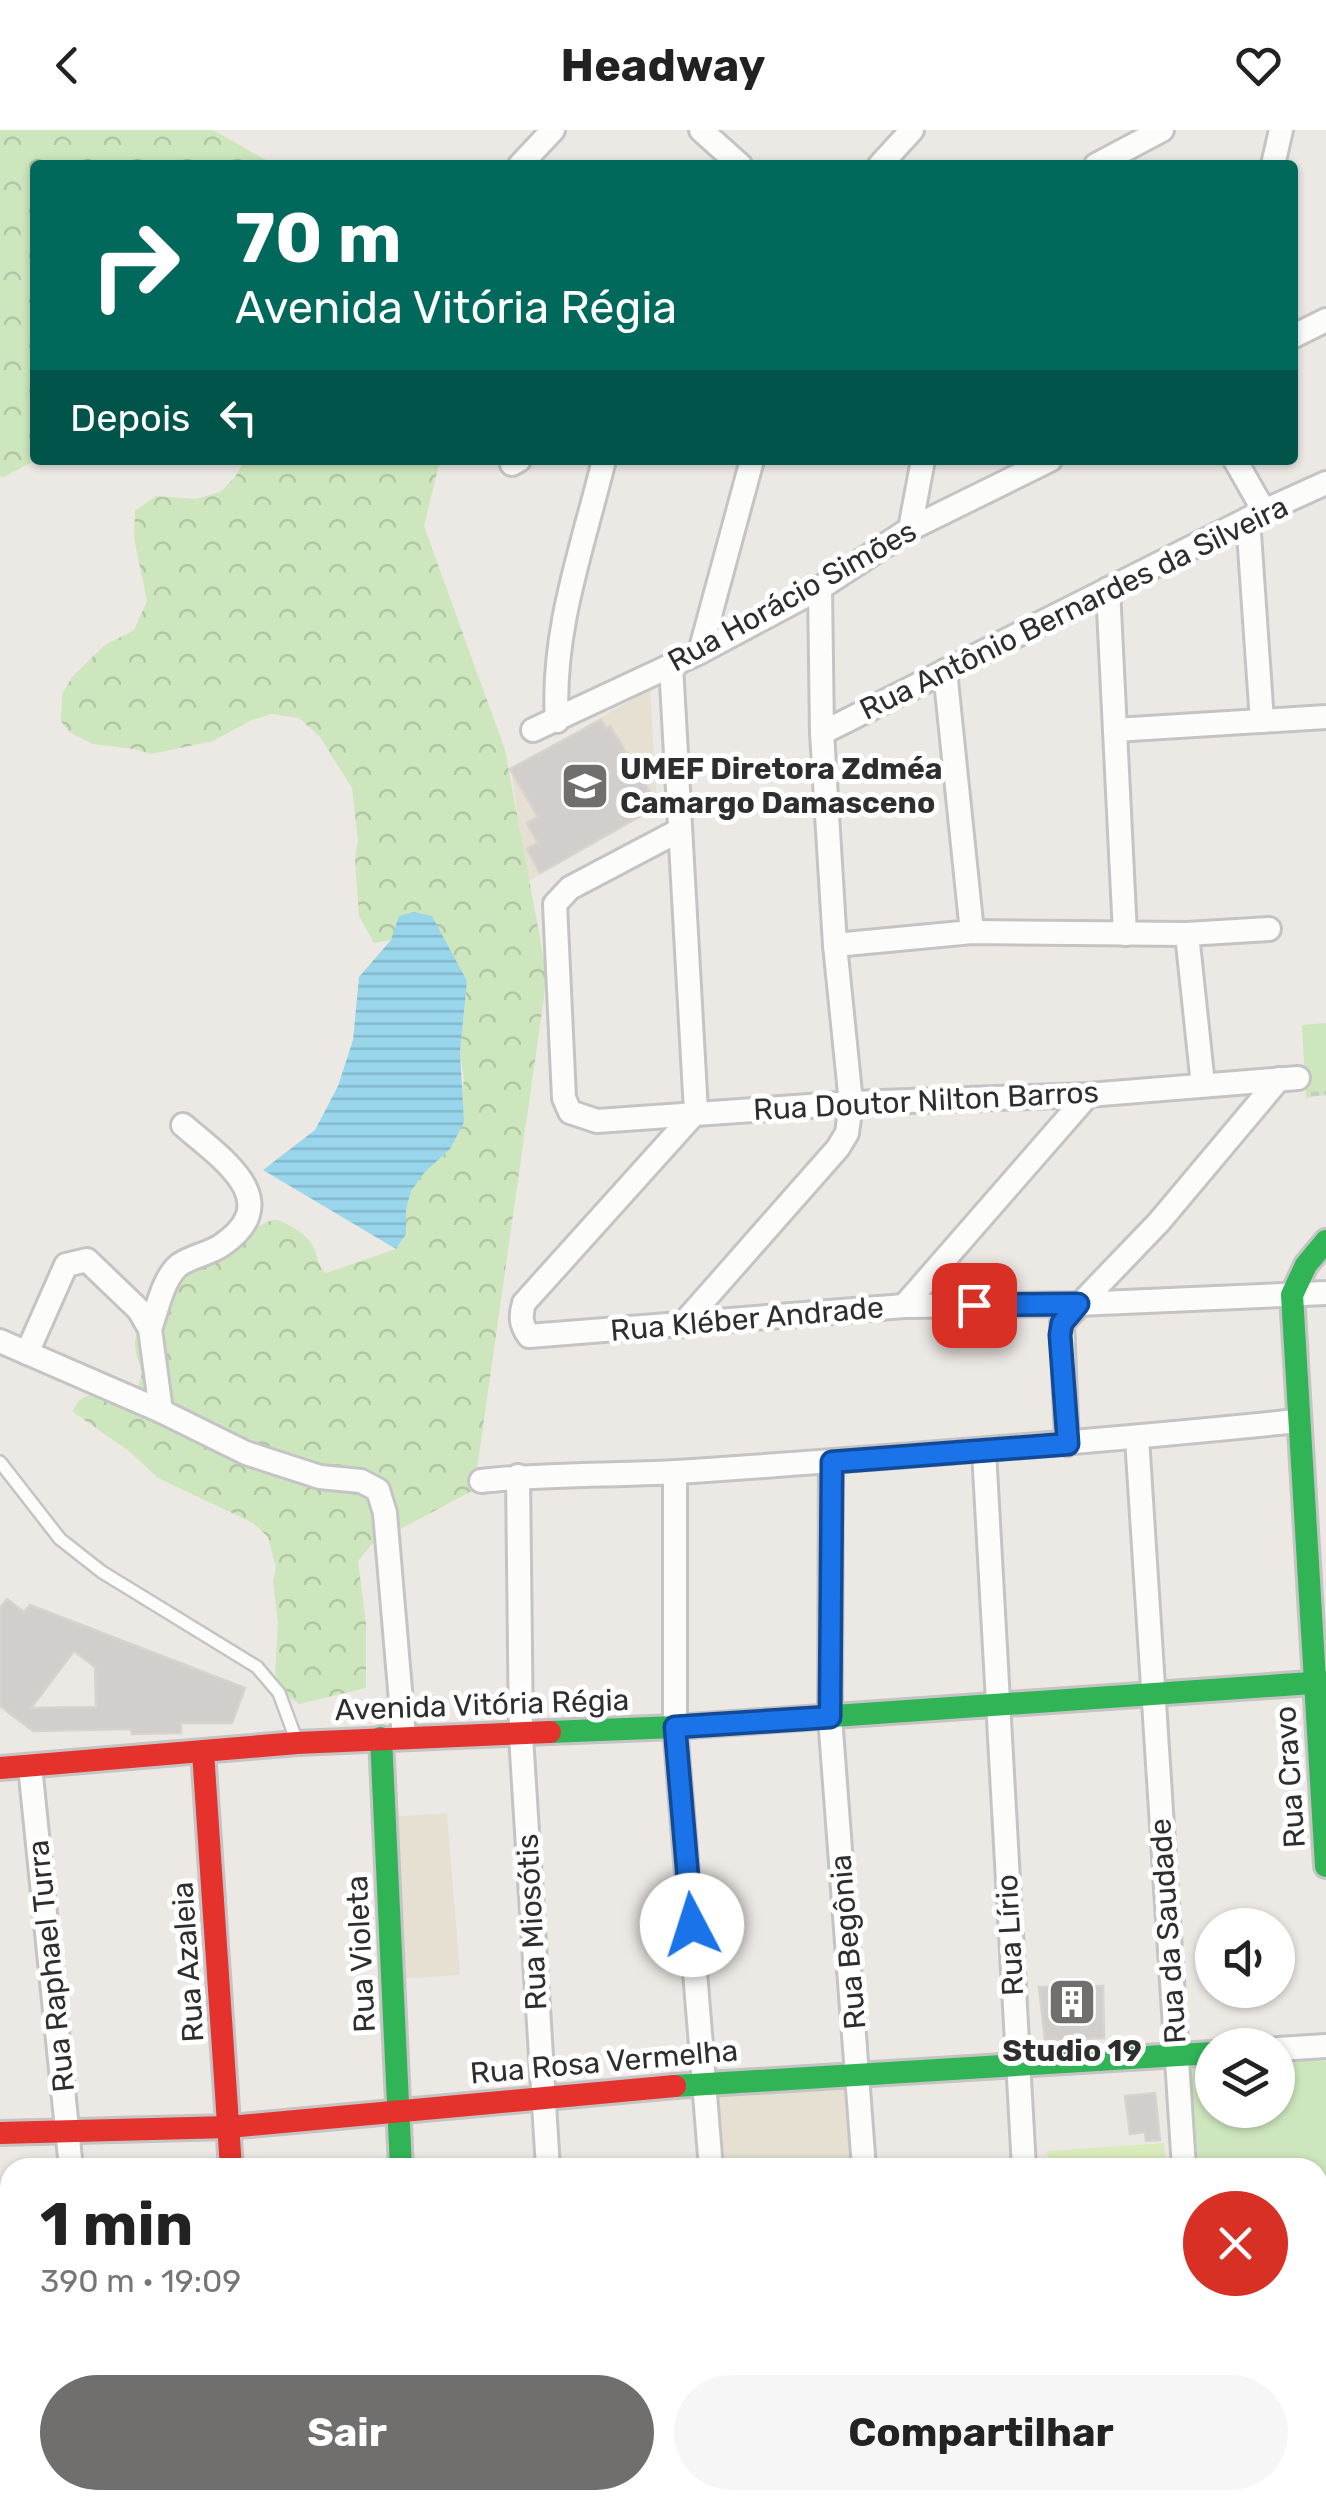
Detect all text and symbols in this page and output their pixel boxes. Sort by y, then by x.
icon: back [40,38,95,93]
icon: heart [1231,38,1286,93]
text: Headway [561,39,765,92]
text: 70 m [235,197,402,280]
icon: right [70,200,200,330]
text: Avenida Vitória Régia [235,281,677,334]
icon: left [211,390,266,445]
text: Depois [70,395,191,441]
street label: Rua Antônio Bernardes da Silveira [854,488,1294,728]
street label: Rua Horácio Simões [662,513,922,679]
place label: UMEF Diretora Zdméa Camargo Damasceno [620,751,943,821]
school or university icon: UMEF Diretora Zdméa Camargo Damasceno [559,760,611,812]
street label: Rua Doutor Nilton Barros [752,1074,1100,1128]
pin [932,1263,1017,1348]
icon: arrive [947,1278,1002,1333]
street label: Rua Kléber Andrade [609,1289,885,1349]
street label: Avenida Vitória Régia [334,1682,630,1728]
street label: Rua Cravo [1267,1705,1313,1849]
street label: Rua da Saudade [1142,1817,1194,2045]
street label: Rua Miosótis [509,1833,555,2011]
street label: Rua Raphael Turra [20,1838,82,2094]
street label: Rua Begônia [822,1853,874,2031]
position arrow [640,1873,744,1977]
street label: Rua Lírio [989,1873,1031,1997]
street label: Rua Violeta [339,1875,383,2033]
street label: Rua Azaleia [164,1881,212,2043]
map controls [1195,1908,1295,2128]
button: sound [1195,1908,1295,2008]
building icon: Studio 19 [1046,1976,1098,2028]
button: layers [1195,2028,1295,2128]
street label: Rua Rosa Vermelha [469,2032,739,2092]
place label: Studio 19 [1002,2033,1142,2069]
text: 1 min [40,2189,193,2260]
button: close [1183,2191,1288,2296]
text: 390 m · 19:09 [40,2262,241,2300]
button: Sair [40,2375,654,2490]
button: Compartilhar [674,2375,1288,2490]

